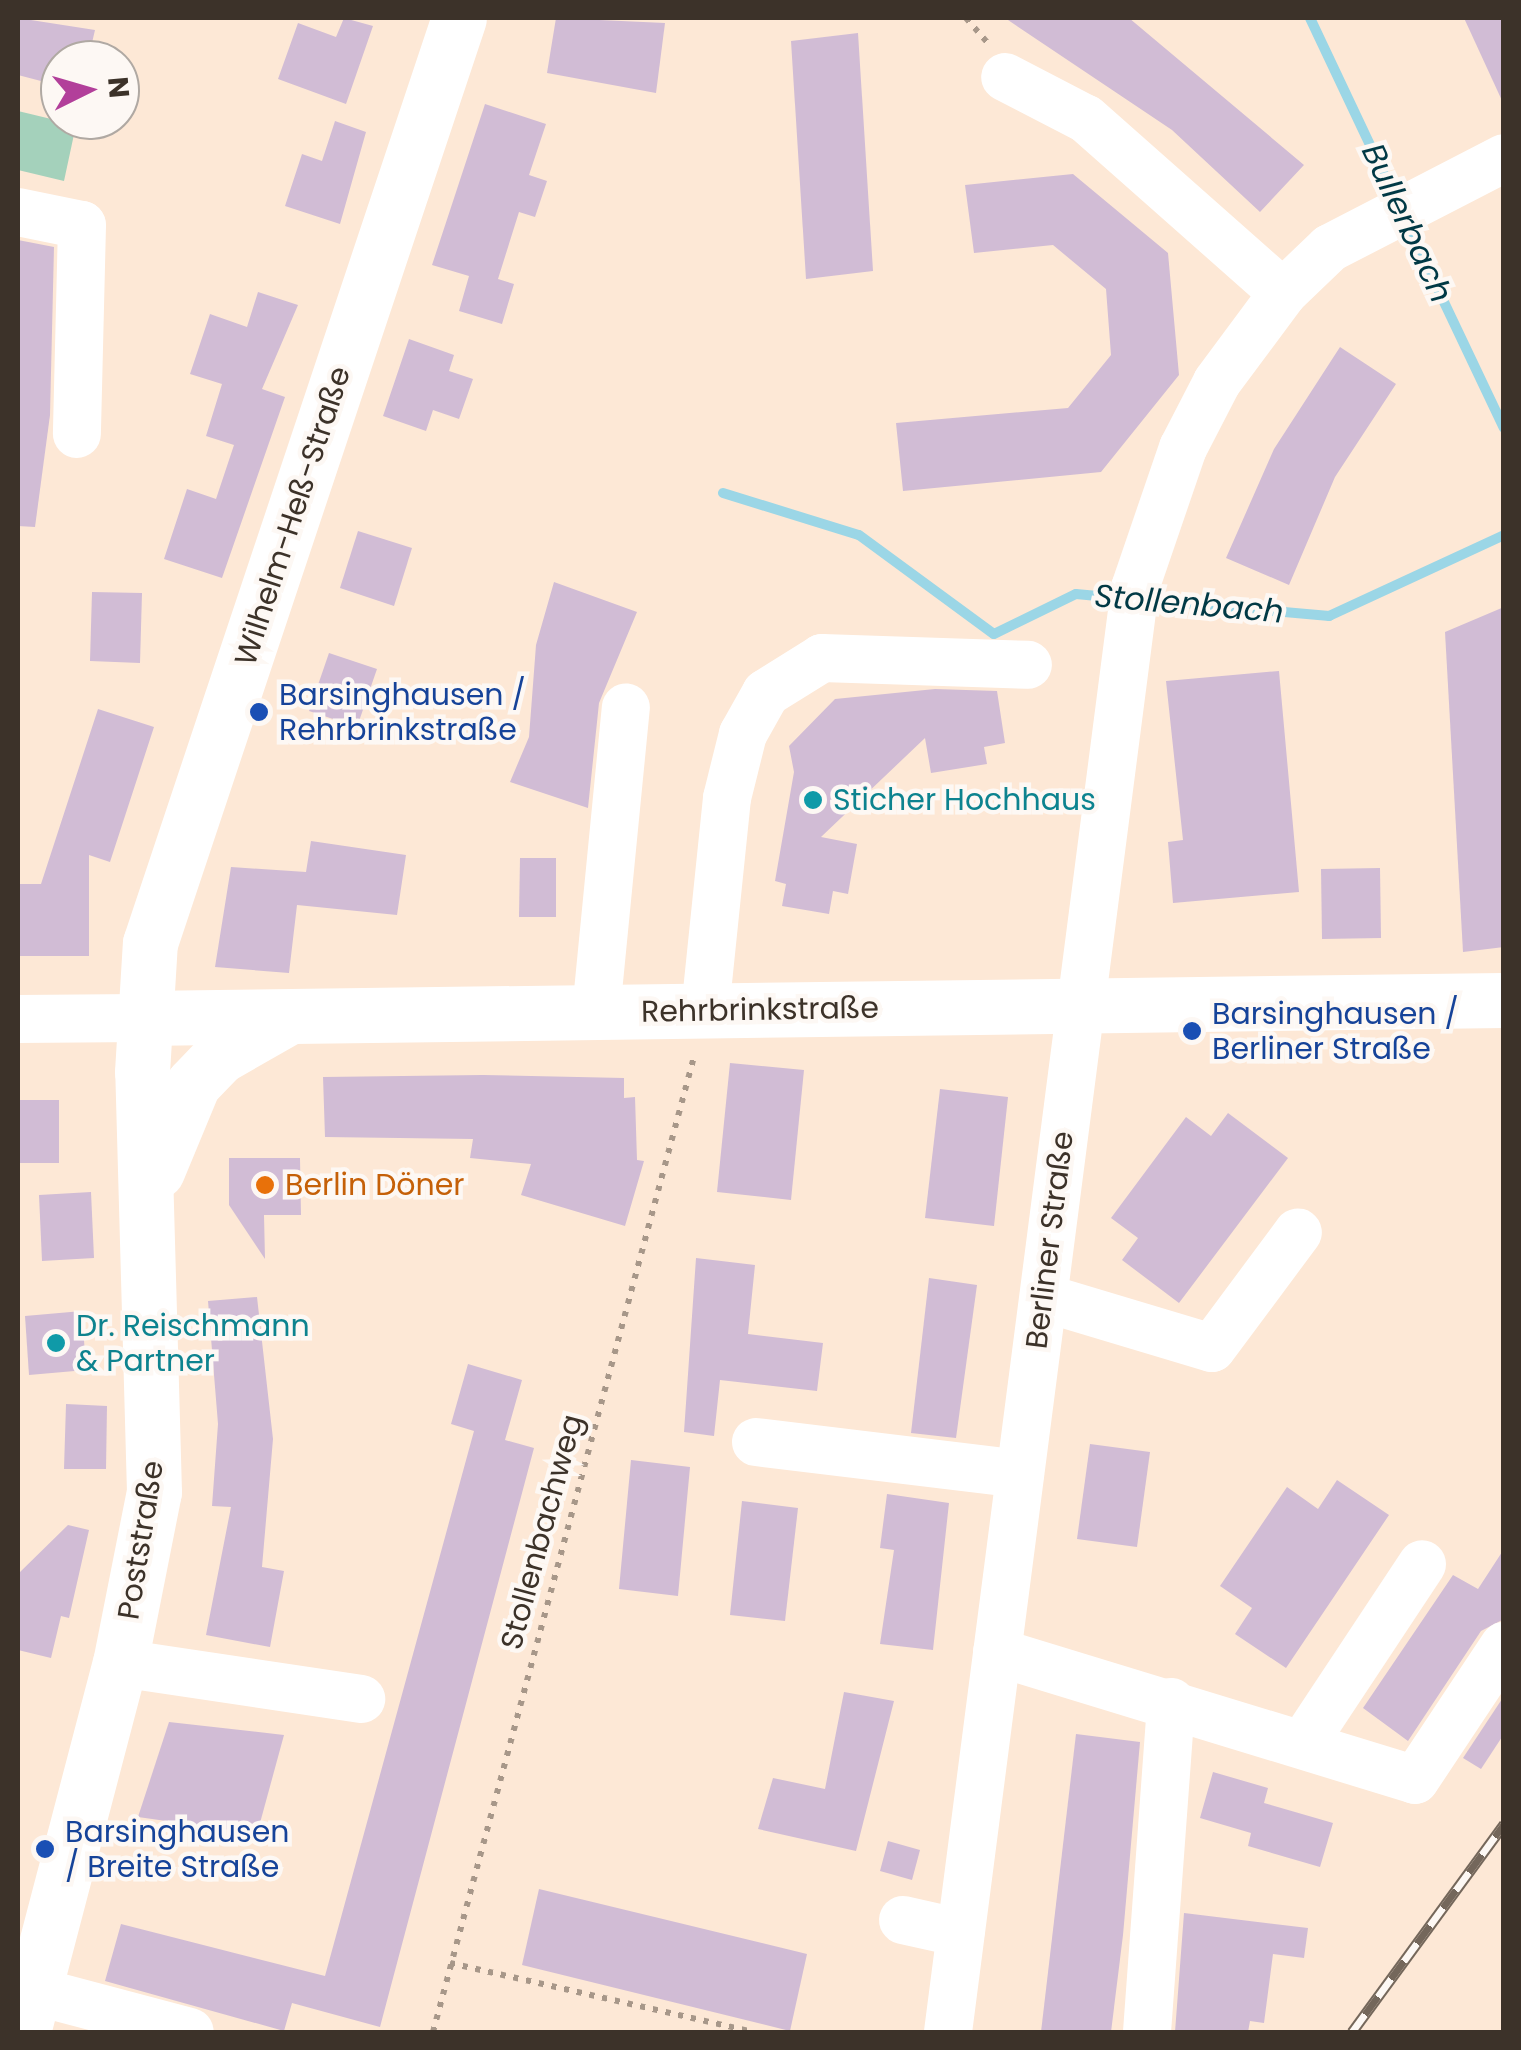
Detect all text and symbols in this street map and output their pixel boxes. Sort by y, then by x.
north arrow [40,40,140,140]
text: N [98,75,139,100]
water label: Bullerbach [1354,137,1460,309]
street label: Wilhelm-Heß-Straße [228,362,358,670]
water label: Stollenbach [1093,577,1285,631]
place label: Barsinghausen / Rehrbrinkstraße [279,677,526,748]
marker: Barsinghausen / Rehrbrinkstraße [248,701,270,723]
place label: Sticher Hochhaus [833,782,1096,818]
marker: Sticher Hochhaus [802,789,824,811]
street label: Rehrbrinkstraße [641,990,879,1030]
place label: Barsinghausen / Berliner Straße [1212,996,1459,1066]
marker: Barsinghausen / Berliner Straße [1181,1020,1203,1042]
street label: Berliner Straße [1019,1129,1081,1351]
place label: Berlin Döner [285,1167,465,1203]
marker: Berlin Döner [254,1174,276,1196]
place label: Dr. Reischmann & Partner [76,1308,310,1378]
marker: Dr. Reischmann & Partner [45,1332,67,1354]
street label: Stollenbachweg [493,1411,591,1653]
street label: Poststraße [111,1458,171,1622]
place label: Barsinghausen / Breite Straße [65,1814,290,1884]
marker: Barsinghausen / Breite Straße [34,1838,56,1860]

